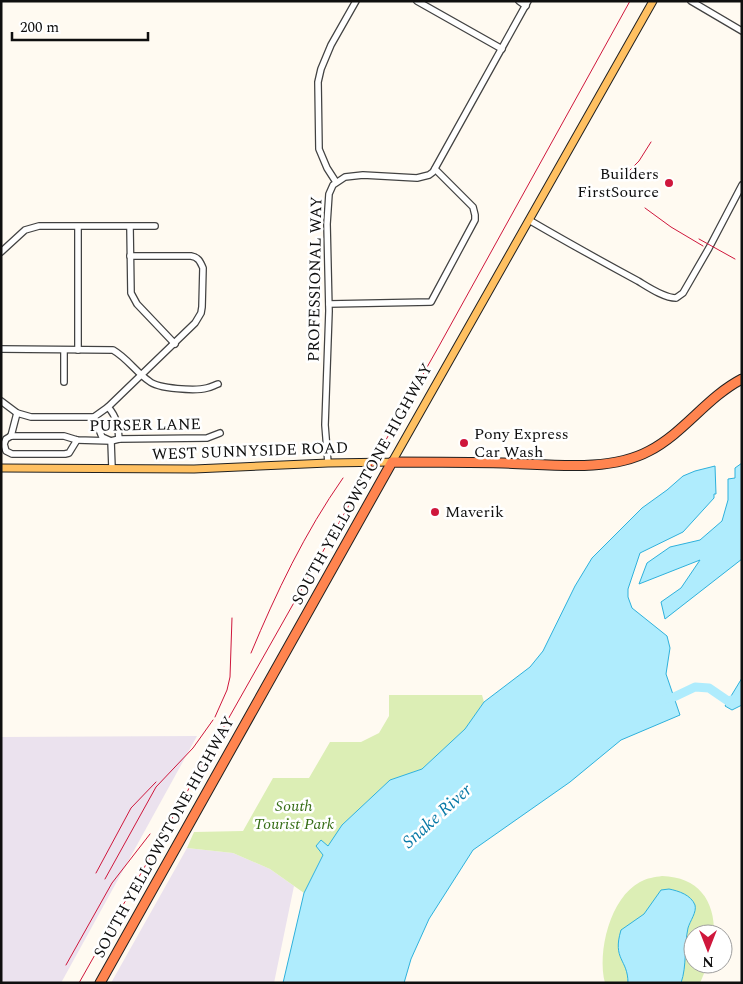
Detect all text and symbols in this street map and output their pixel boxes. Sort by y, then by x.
scale bar [12,10,149,42]
text: 200 m [20,16,59,39]
place label: Builders FirstSource [577,162,659,204]
marker: Builders FirstSource [663,177,675,189]
street label: PROFESSIONAL WAY [302,196,328,362]
street label: SOUTH YELLOWSTONE HIGHWAY [285,359,439,609]
street label: PURSER LANE [89,412,201,438]
place label: Pony Express Car Wash [474,422,569,464]
street label: WEST SUNNYSIDE ROAD [151,436,349,466]
marker: Pony Express Car Wash [458,437,470,449]
place label: Maverik [445,500,504,524]
marker: Maverik [429,506,441,518]
street label: SOUTH YELLOWSTONE HIGHWAY [87,712,241,962]
water label: Snake River [396,777,479,855]
park label: South Tourist Park [254,794,335,836]
north arrow [683,924,733,974]
text: N [702,951,714,972]

